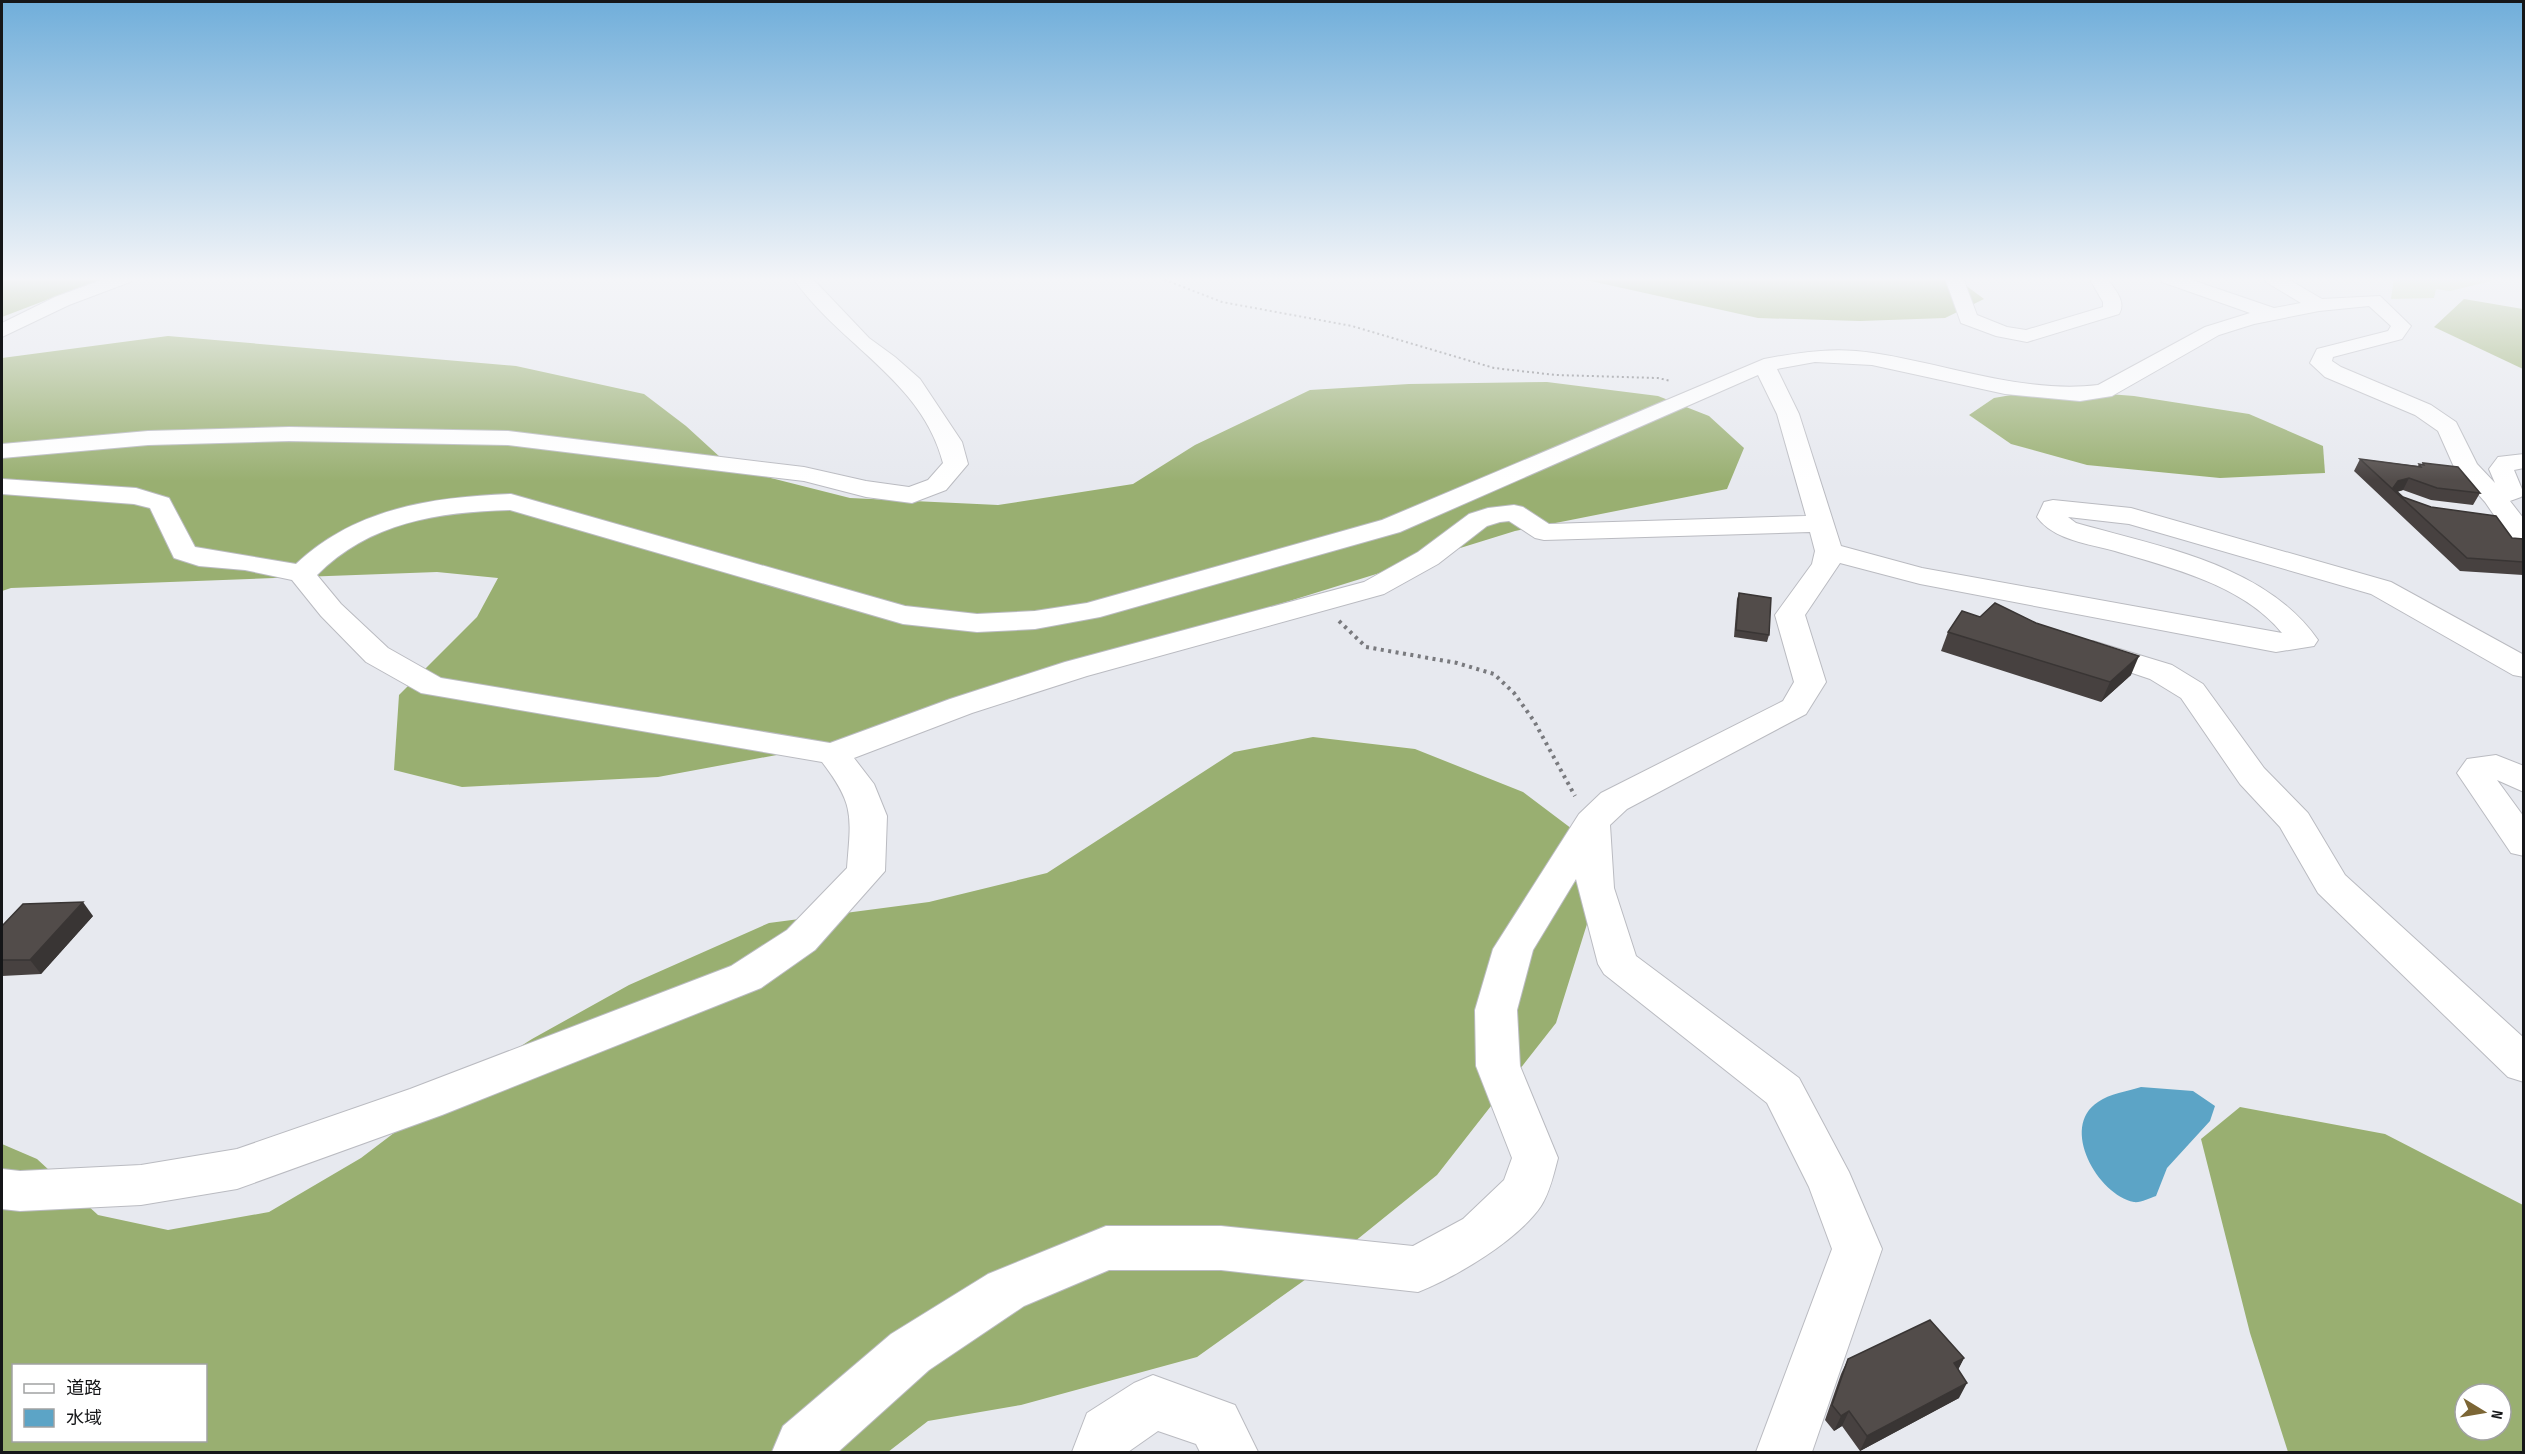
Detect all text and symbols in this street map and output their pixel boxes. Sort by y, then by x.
legend [12,1364,207,1442]
text: 道路 [66,1378,102,1399]
north arrow [2453,1382,2513,1442]
text: 水域 [66,1408,102,1429]
text: N [2486,1409,2506,1421]

